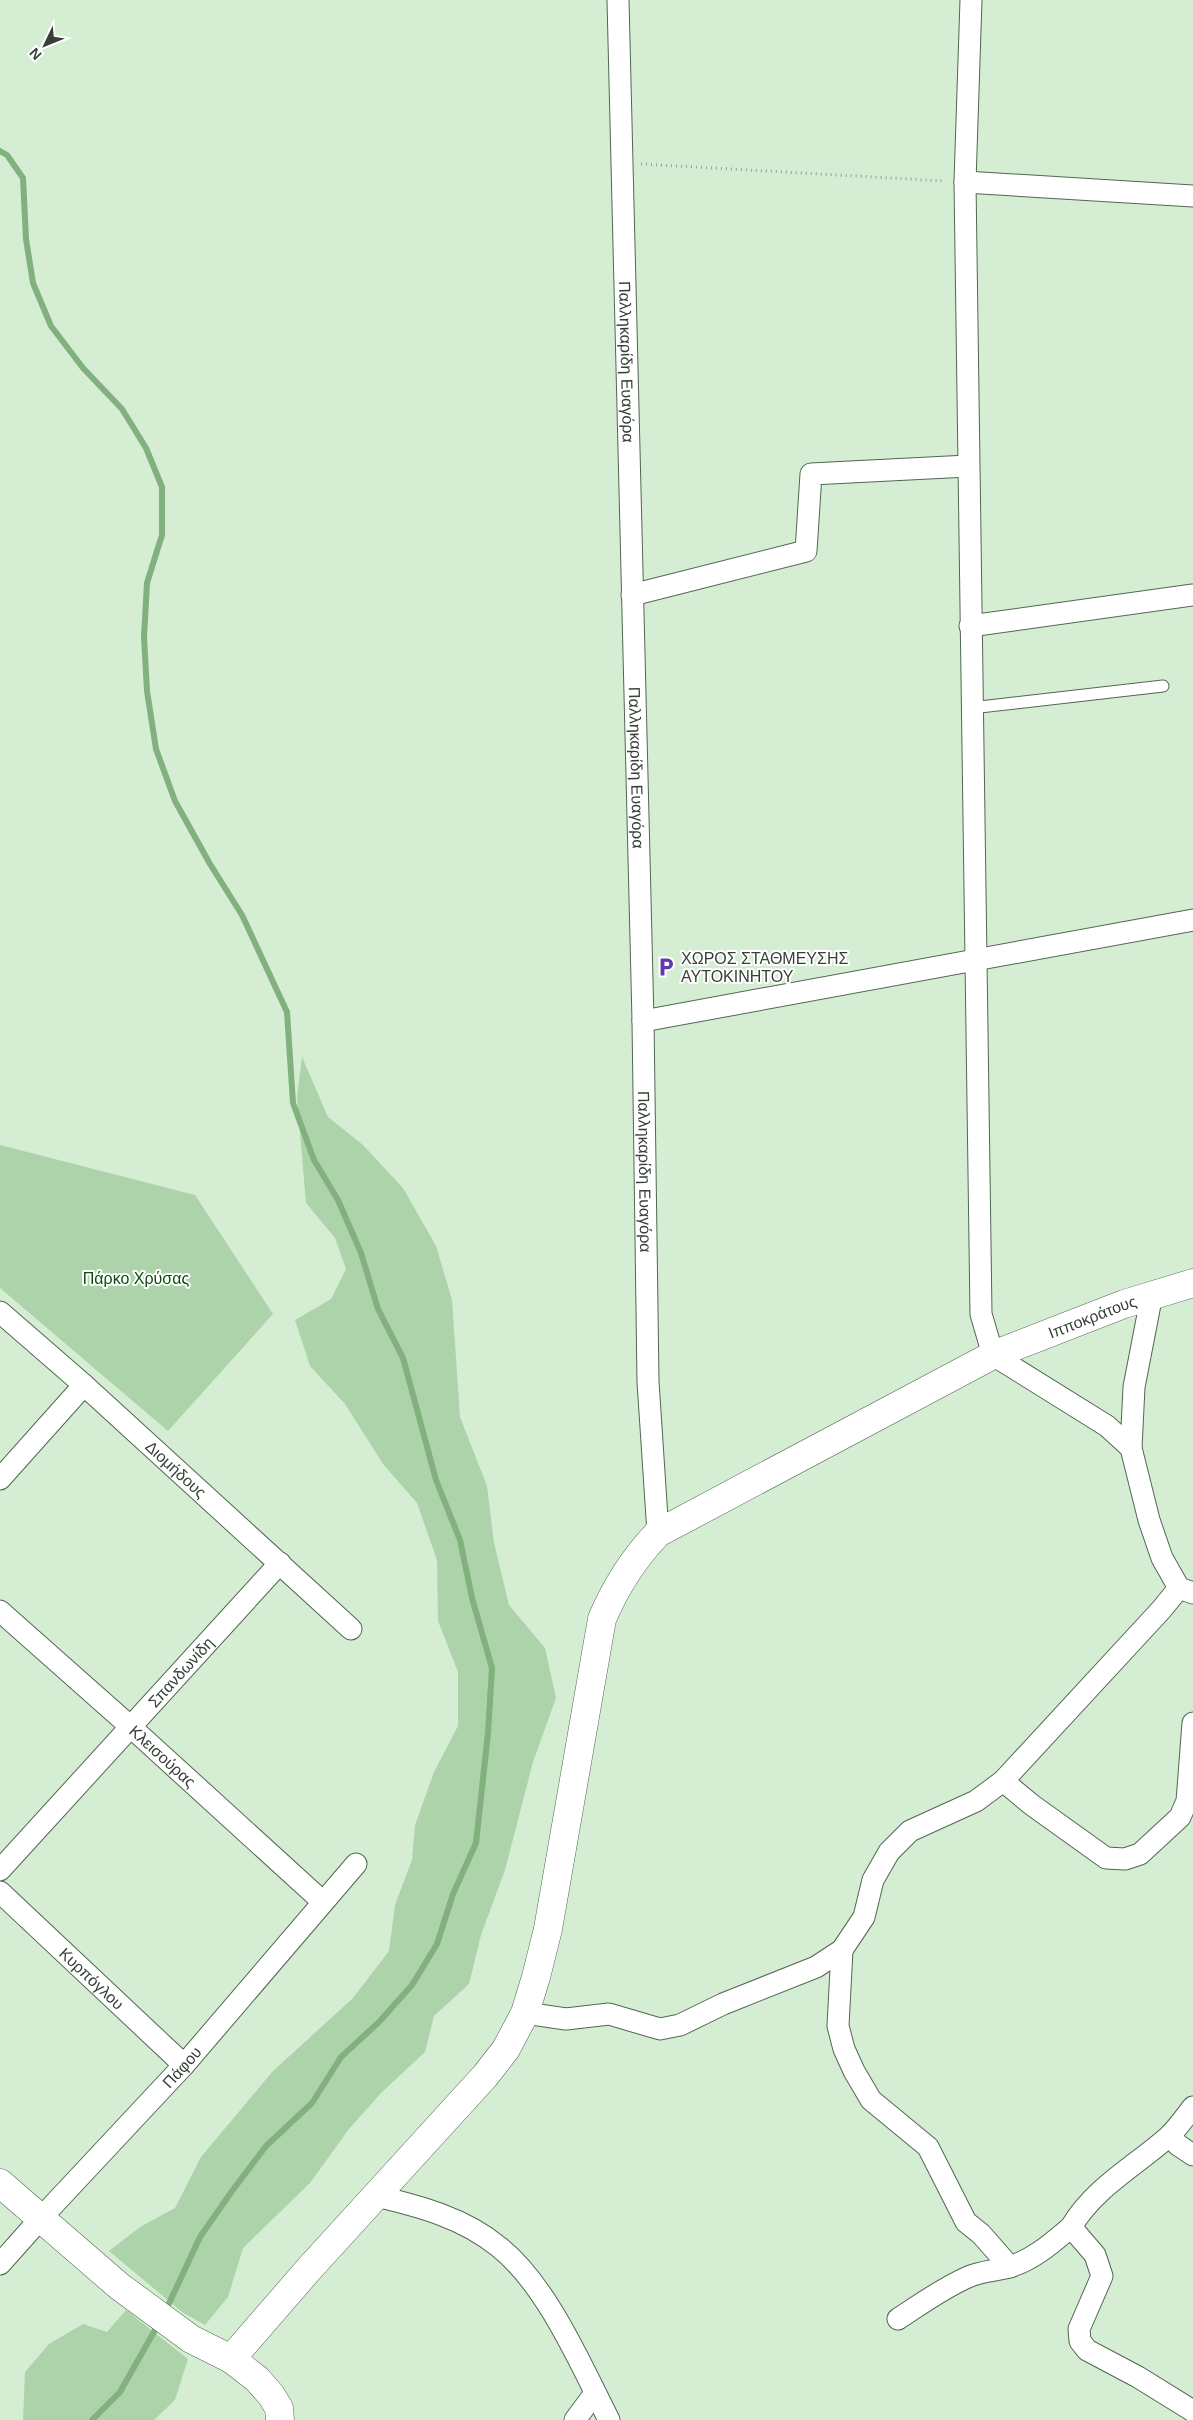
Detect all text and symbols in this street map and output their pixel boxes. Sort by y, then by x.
north arrow [20,20,70,70]
text: N [26,45,45,63]
street label: Παλληκαρίδη Ευαγόρα [616,281,637,443]
street label: Παλληκαρίδη Ευαγόρα [626,687,647,849]
place label: ΧΩΡΟΣ ΣΤΑΘΜΕΥΣΗΣ ΑΥΤΟΚΙΝΗΤΟΥ [681,950,848,985]
parking icon: ΧΩΡΟΣ ΣΤΑΘΜΕΥΣΗΣ ΑΥΤΟΚΙΝΗΤΟΥ [655,956,677,978]
street label: Παλληκαρίδη Ευαγόρα [635,1091,654,1253]
park label: Πάρκο Χρύσας [83,1270,189,1287]
street label: Ιπποκράτους [1046,1293,1139,1342]
street label: Διομήδους [142,1438,210,1501]
street label: Σπανδωνίδη [145,1634,217,1711]
street label: Κλεισούρας [126,1722,199,1791]
street label: Κυρπόγλου [56,1945,127,2013]
street label: Πάφου [159,2044,205,2091]

